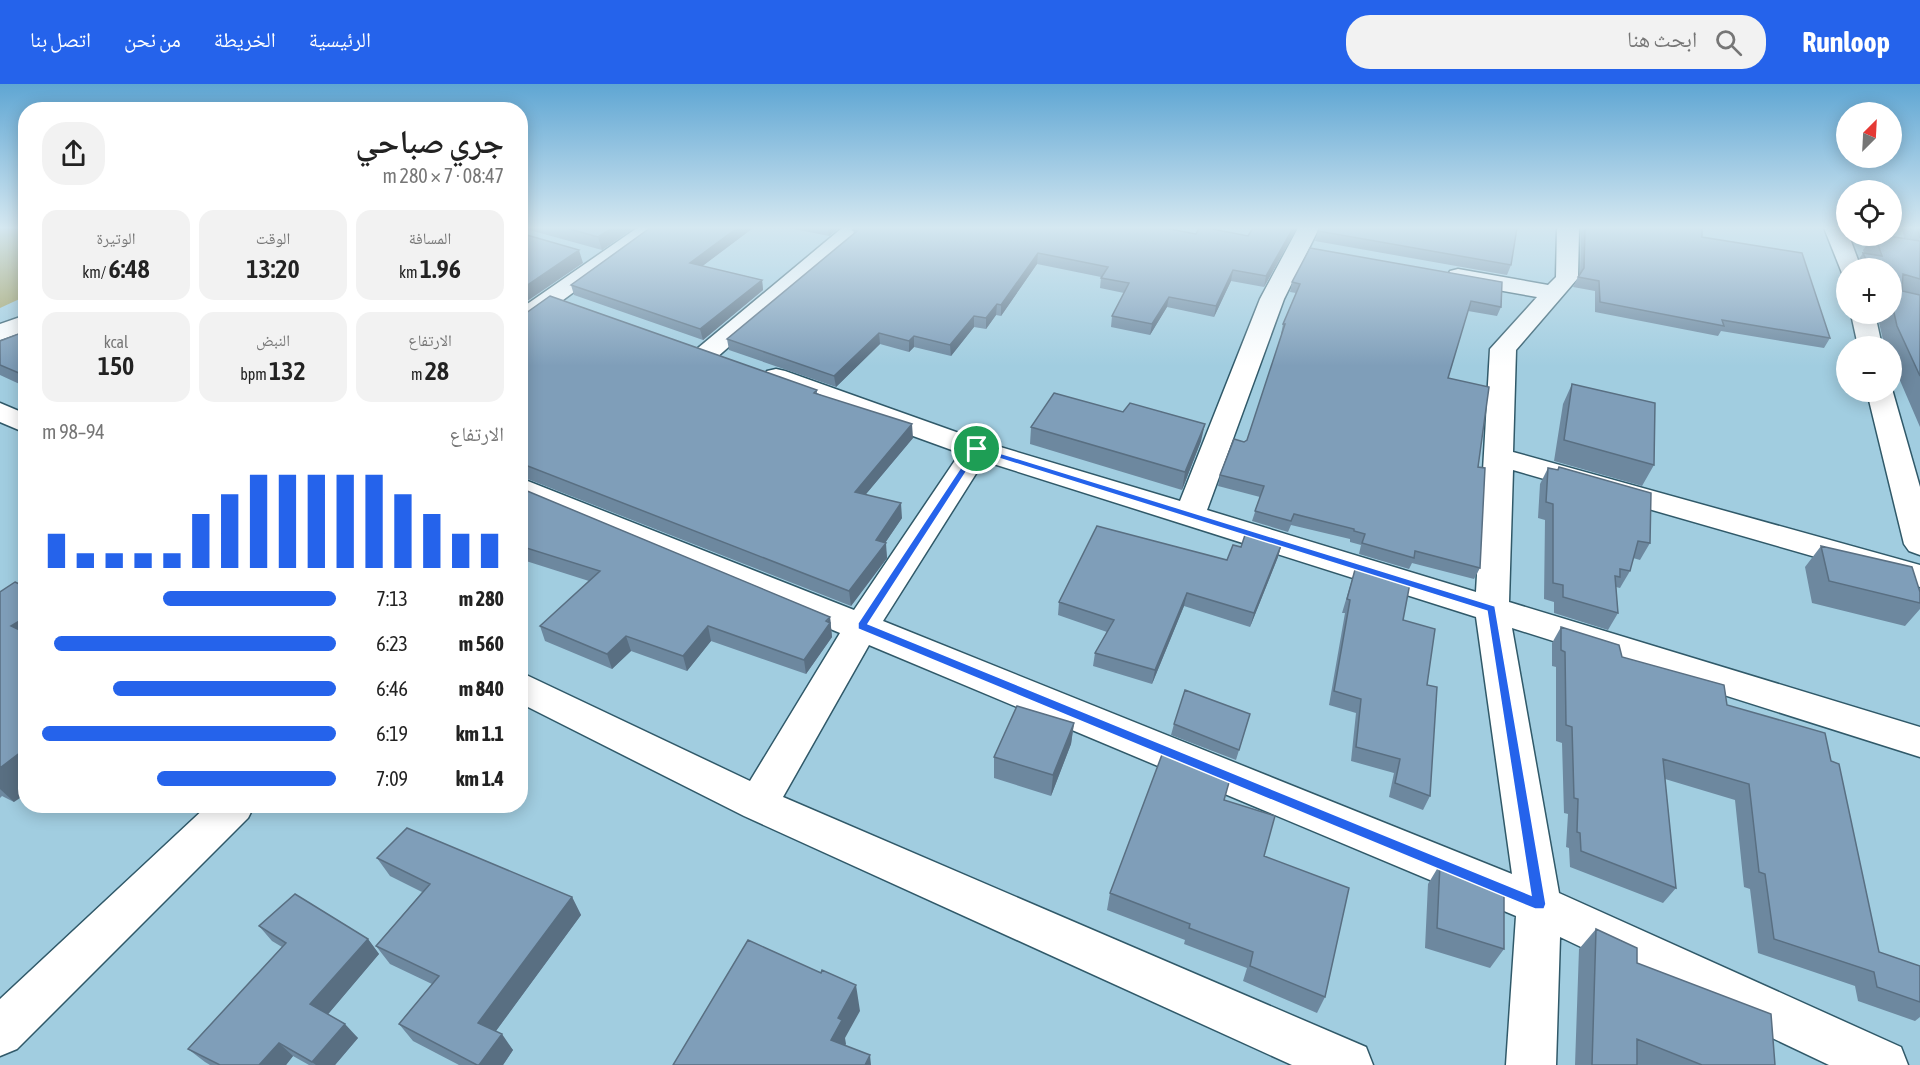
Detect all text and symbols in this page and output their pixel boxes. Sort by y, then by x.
search box [1346,15,1766,69]
text: ابحث هنا [1627,26,1697,52]
icon: search [1712,26,1745,59]
text: Runloop [1802,26,1890,58]
text: اتصل بنا [30,27,91,51]
text: من نحن [124,27,181,51]
text: الخريطة [214,27,276,51]
text: الرئيسية [309,27,371,51]
north arrow [1836,102,1902,168]
map controls [1836,102,1902,402]
button: share [42,122,105,185]
text: جري صباحي [355,122,504,160]
text: 08:47 · 7 × 280 m [382,164,504,187]
button: locate [1836,180,1902,246]
text: الوتيرة [97,229,135,247]
text: الوقت [256,229,290,247]
text: المسافة [409,229,451,247]
text: 6:48 [108,254,150,284]
text: 13:20 [246,254,300,284]
text: 1.96 [420,254,461,284]
button: + [1836,258,1902,324]
text: /km [82,263,108,281]
text: km [399,263,420,281]
text: النبض [256,331,290,349]
text: الارتفاع [408,331,452,349]
text: kcal [104,333,128,351]
button: − [1836,336,1902,402]
text: 150 [98,351,134,381]
text: 132 [269,356,306,386]
text: 28 [425,356,449,386]
text: bpm [240,365,269,383]
text: m [411,365,425,383]
text: 94–98 m [42,420,105,443]
text: الارتفاع [449,422,504,445]
pin [951,423,1002,474]
icon: arrive [960,432,993,465]
text: 7:13 [376,587,408,610]
text: 280 m [459,587,504,610]
text: 6:23 [376,632,408,655]
text: 560 m [459,632,504,655]
text: 6:46 [376,677,408,700]
text: 840 m [459,677,504,700]
text: 6:19 [376,722,408,745]
text: 1.1 km [456,722,504,745]
text: 7:09 [376,767,408,790]
text: 1.4 km [456,767,504,790]

